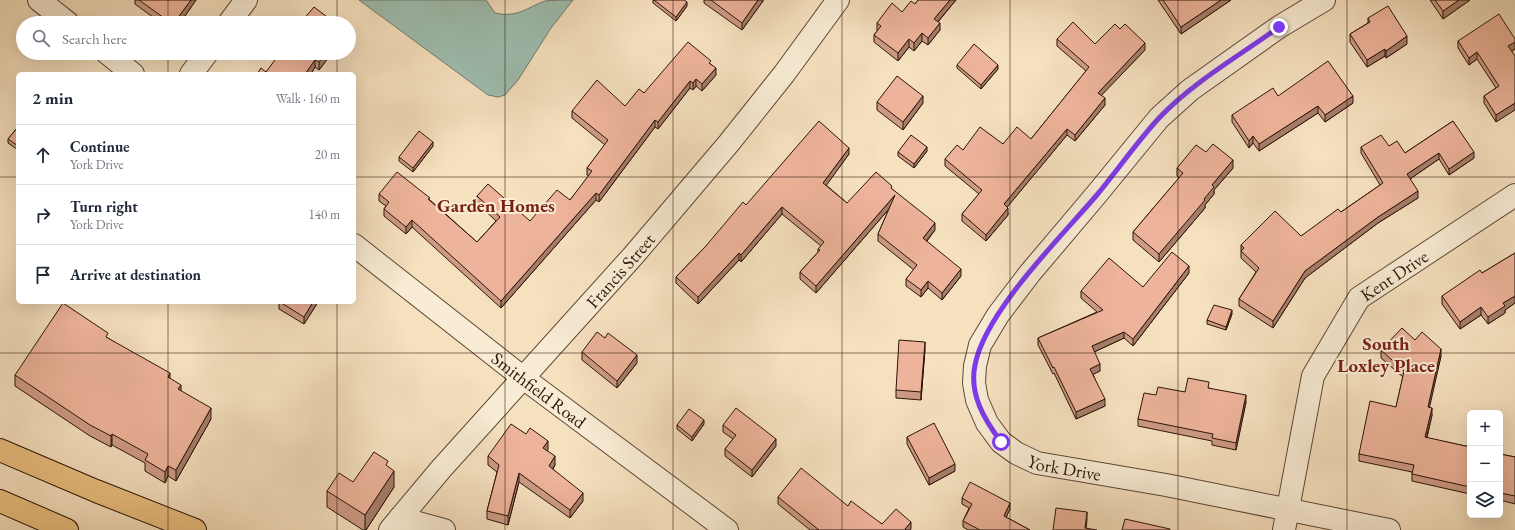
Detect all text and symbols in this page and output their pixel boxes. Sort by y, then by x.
search box [16,16,356,60]
route end [1270,18,1288,36]
icon: search [30,27,52,49]
text: Search here [62,29,127,48]
text: 2 min [32,87,73,109]
text: Walk · 160 m [276,90,340,107]
text: Continue [70,137,130,156]
icon: ahead [32,144,54,166]
text: 20 m [315,146,340,163]
text: York Drive [70,156,123,173]
district label: Garden Homes [437,193,555,218]
text: Turn right [70,197,138,216]
icon: right [32,204,54,226]
text: 140 m [309,206,340,223]
text: York Drive [70,216,123,233]
street label: Francis Street [581,228,660,312]
street label: Kent Drive [1356,244,1432,306]
icon: arrive [32,264,54,286]
text: Arrive at destination [70,265,201,284]
district label: South Loxley Place [1337,331,1435,378]
street label: Smithfield Road [487,346,592,433]
map controls [1467,410,1503,518]
button: + [1467,410,1503,446]
route start [992,433,1010,451]
button: − [1467,446,1503,482]
street label: York Drive [1024,449,1103,485]
button: layers [1467,482,1503,518]

